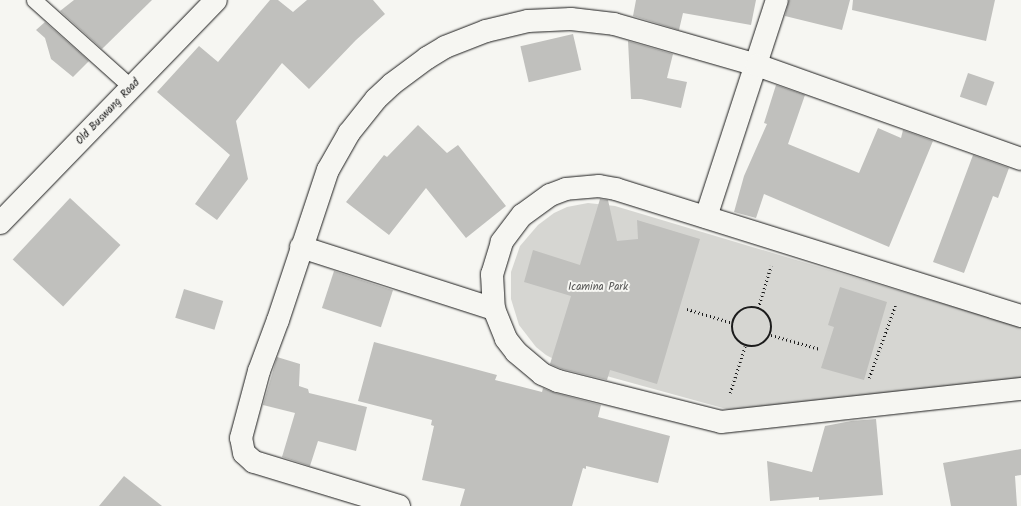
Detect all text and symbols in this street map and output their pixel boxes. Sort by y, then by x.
street label: Old Buswang Road [73,76,143,148]
park label: Icamina Park [568,280,628,294]

